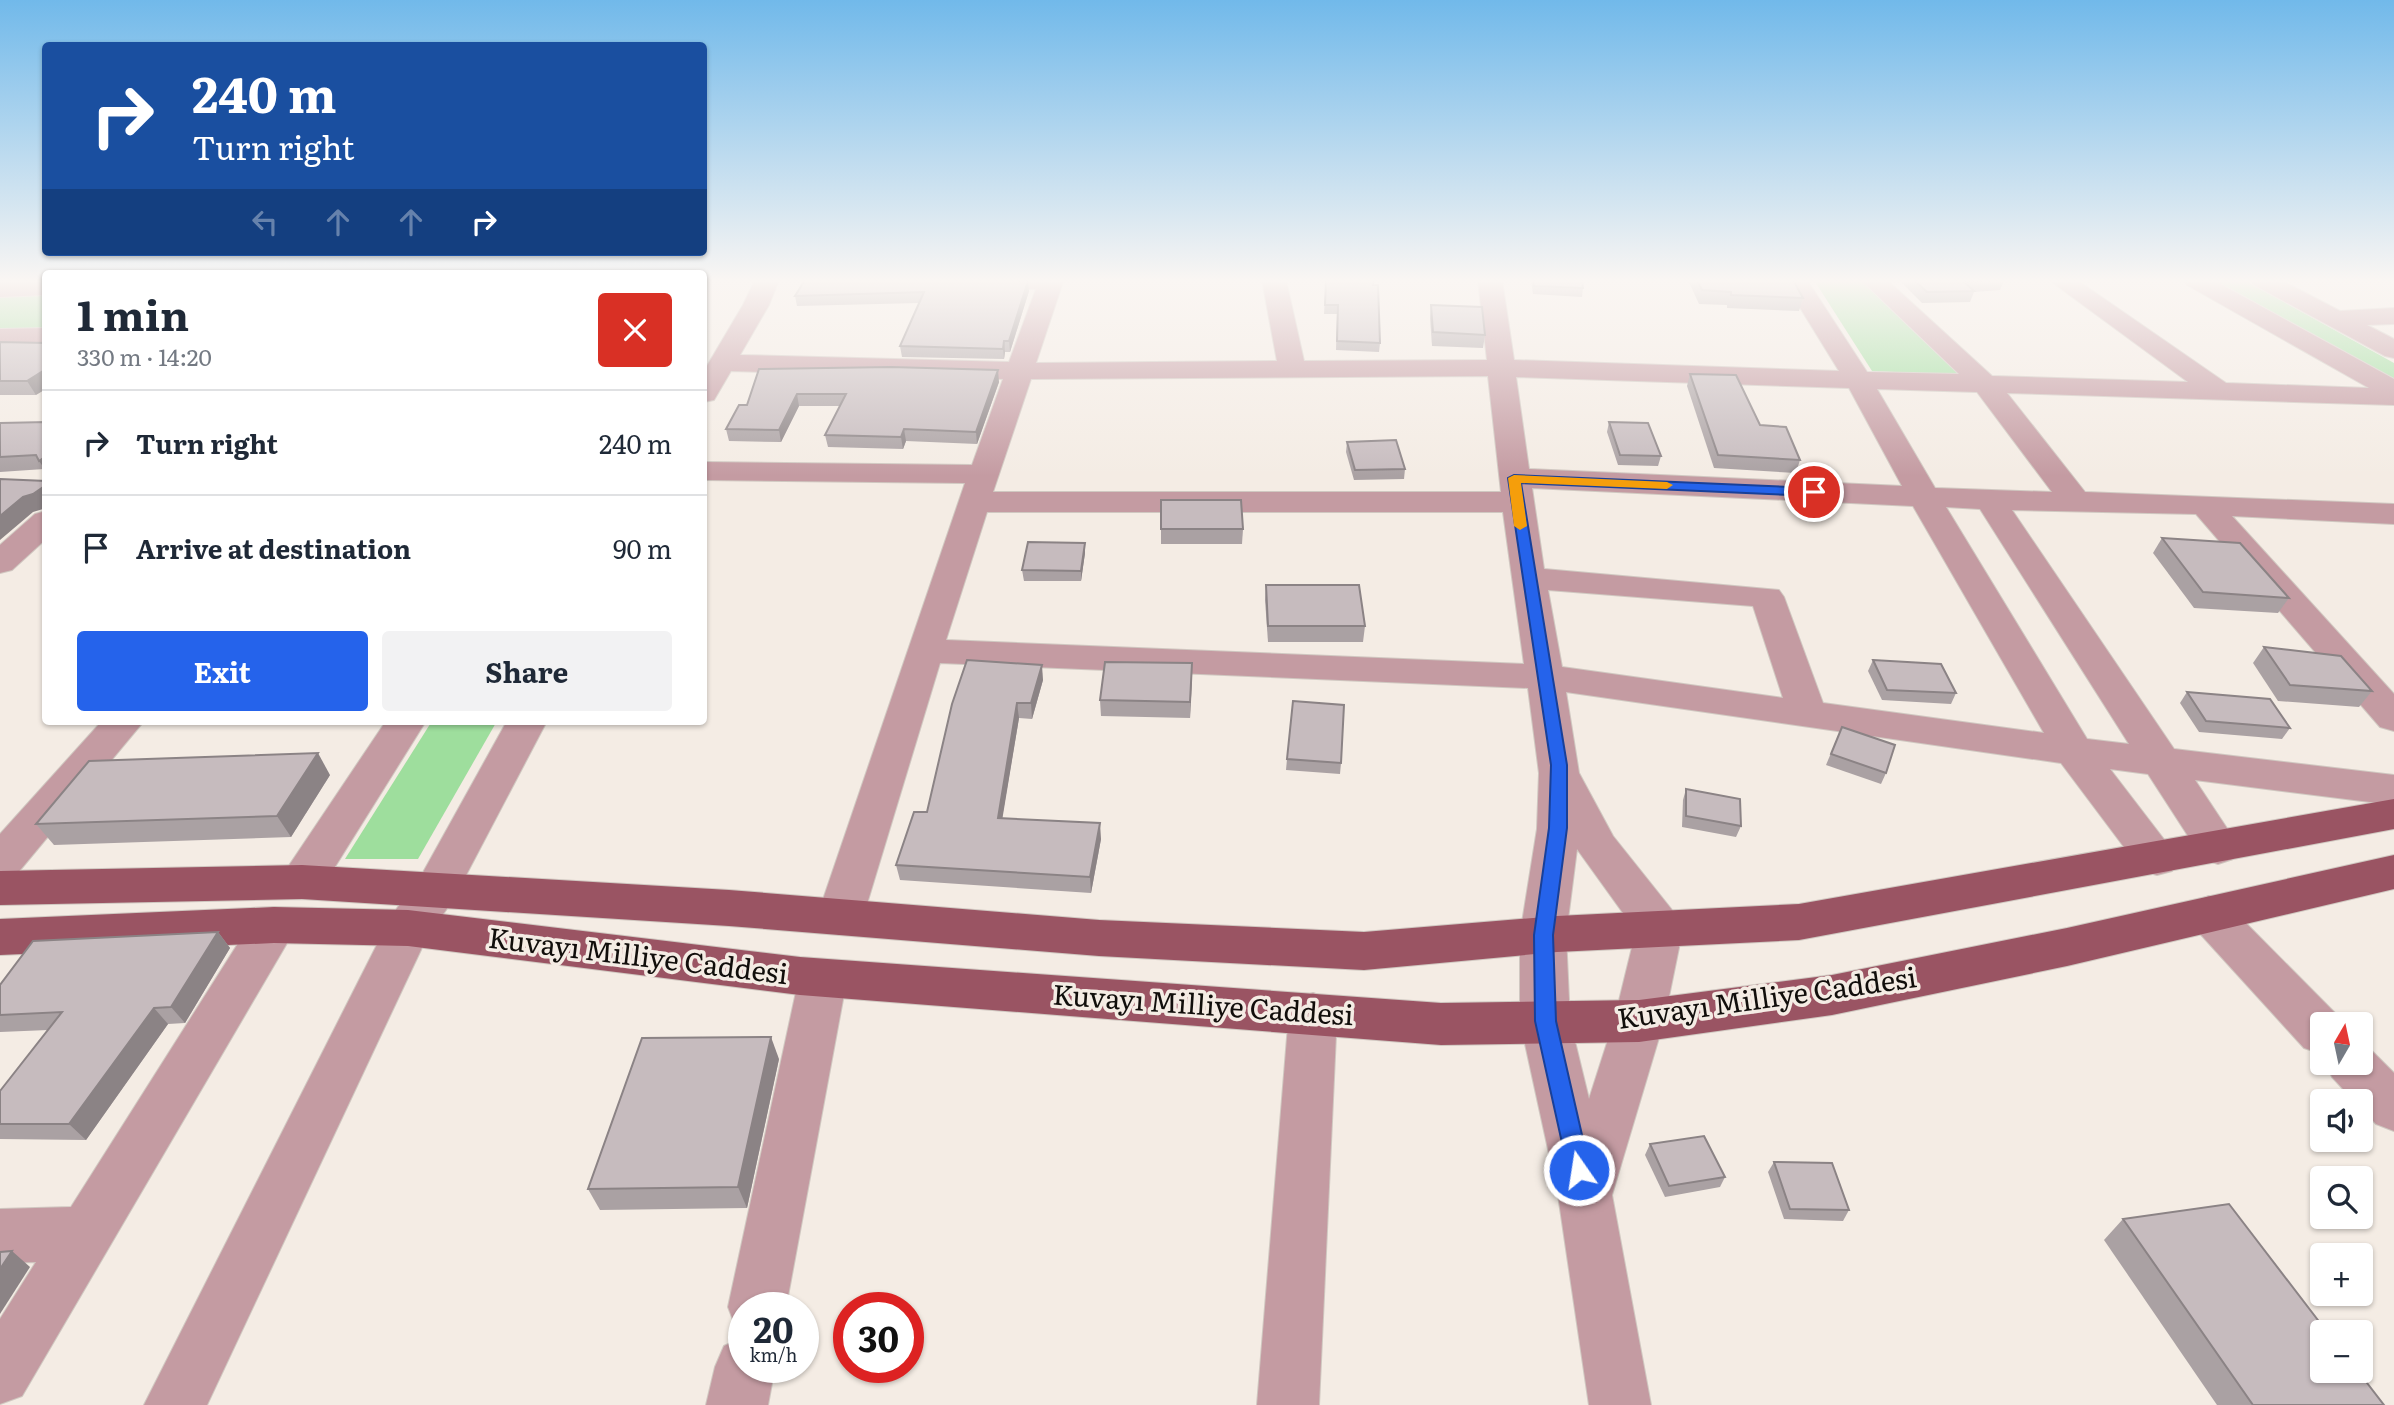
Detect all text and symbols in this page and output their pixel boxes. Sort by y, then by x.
text: 240 m [192,55,337,128]
icon: right [77,70,168,161]
text: Turn right [192,122,354,170]
icon: left [246,203,284,241]
icon: ahead [319,203,357,241]
icon: ahead [392,203,430,241]
icon: right [465,203,503,241]
text: 1 min [77,282,189,344]
button: close [598,293,672,367]
text: 330 m · 14:20 [77,339,212,373]
text: Turn right [136,423,278,462]
text: 240 m [599,423,672,462]
icon: right [77,424,115,462]
pin [1784,462,1844,522]
icon: arrive [1795,473,1833,511]
text: Arrive at destination [136,528,411,567]
text: 90 m [613,528,672,567]
icon: arrive [77,529,115,567]
button: Exit [77,631,368,711]
button: Share [382,631,672,711]
street label: Kuvayı Milliye Caddesi [486,915,790,993]
street label: Kuvayı Milliye Caddesi [1615,954,1919,1038]
street label: Kuvayı Milliye Caddesi [1051,972,1355,1034]
north arrow [2310,1012,2373,1074]
map controls [2310,1012,2373,1383]
button: sound [2310,1089,2373,1152]
position arrow [1542,1133,1616,1207]
button: search [2310,1166,2373,1229]
button: + [2310,1243,2373,1306]
speed limit sign: 30 [833,1292,924,1383]
text: 20 [753,1302,794,1354]
button: − [2310,1320,2373,1383]
text: km/h [750,1341,797,1368]

